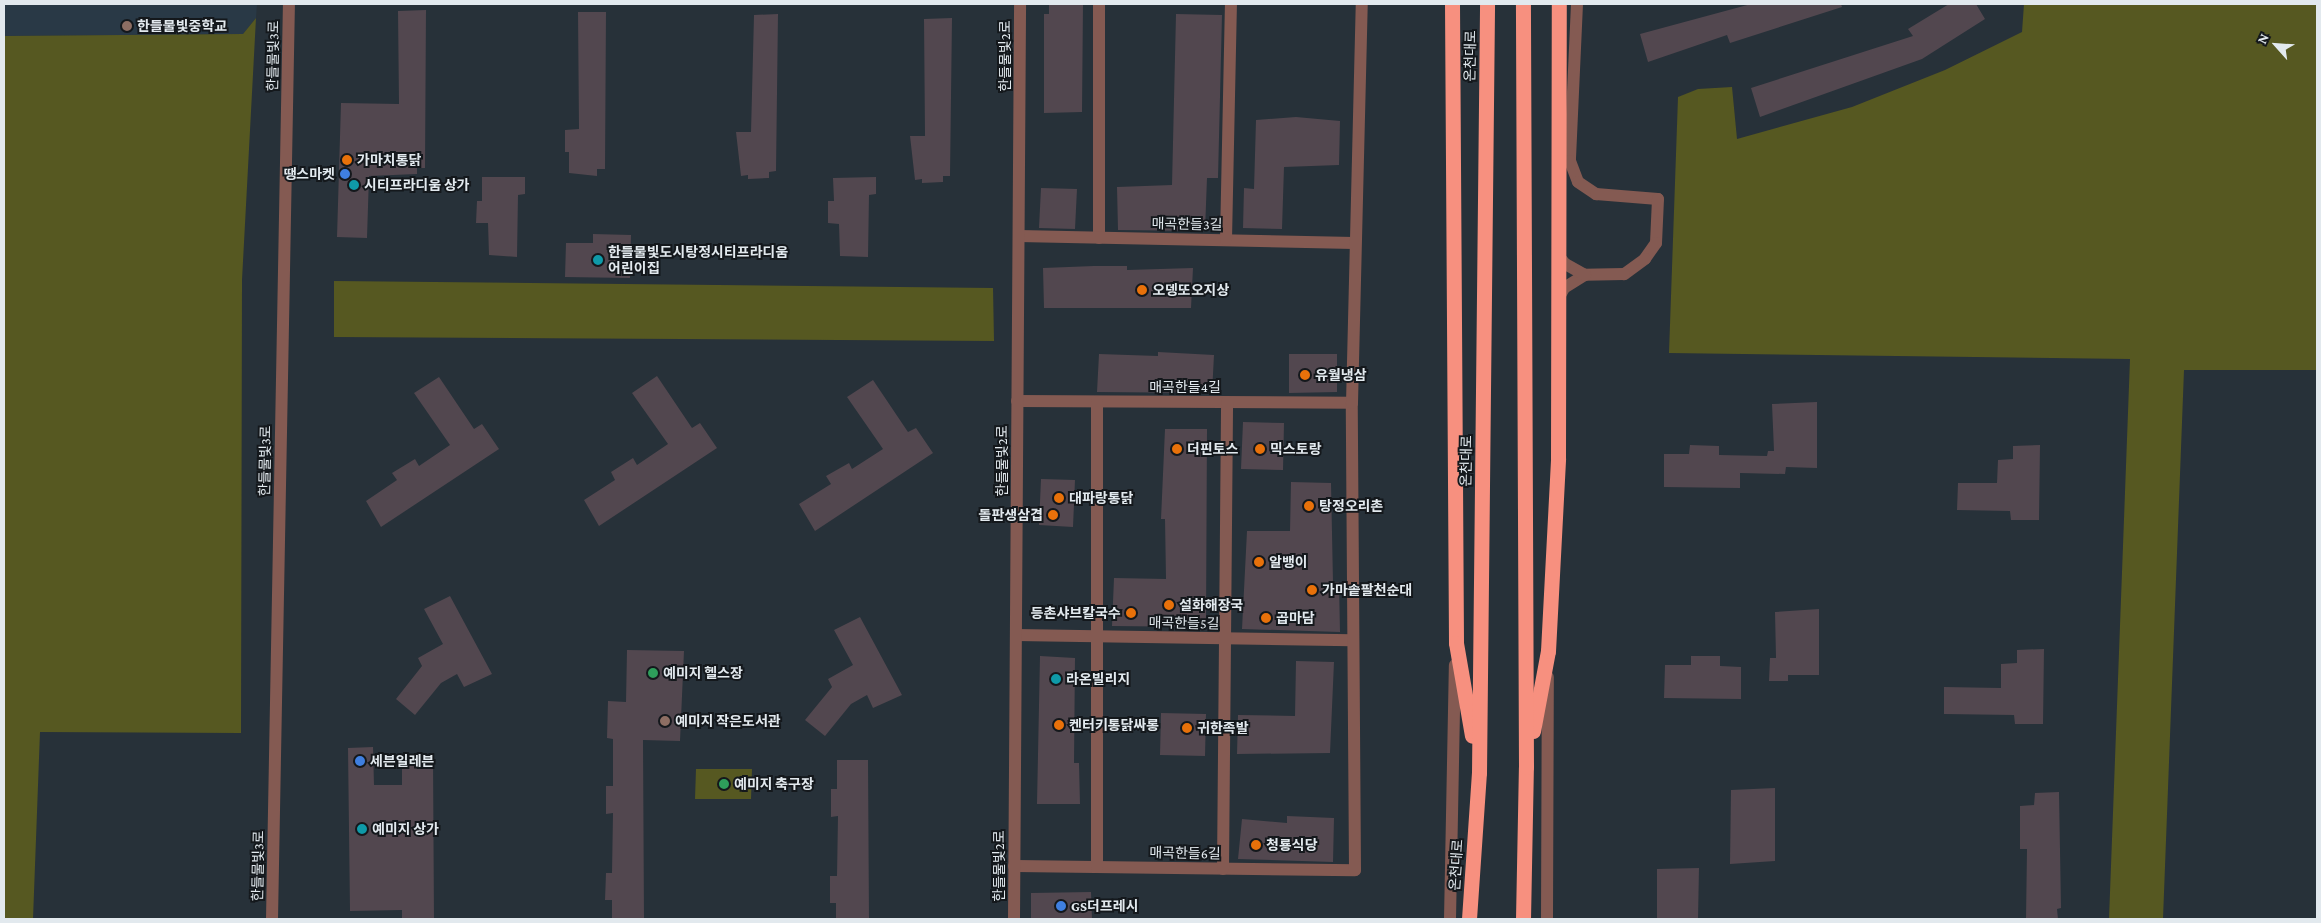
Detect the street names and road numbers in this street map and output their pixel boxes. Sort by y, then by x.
street label: 한들물빛3로 [264,20,282,92]
street label: 한들물빛2로 [997,20,1013,92]
street label: 온천대로 [1461,30,1479,82]
street label: 매곡한들3길 [1151,215,1223,233]
street label: 매곡한들4길 [1149,379,1221,395]
street label: 한들물빛3로 [256,425,274,497]
street label: 한들물빛2로 [994,425,1010,497]
street label: 온천대로 [1457,435,1475,487]
street label: 매곡한들5길 [1148,614,1220,632]
street label: 한들물빛3로 [249,830,267,902]
street label: 한들물빛2로 [991,830,1007,902]
street label: 온천대로 [1446,839,1466,891]
street label: 매곡한들6길 [1149,844,1221,862]

